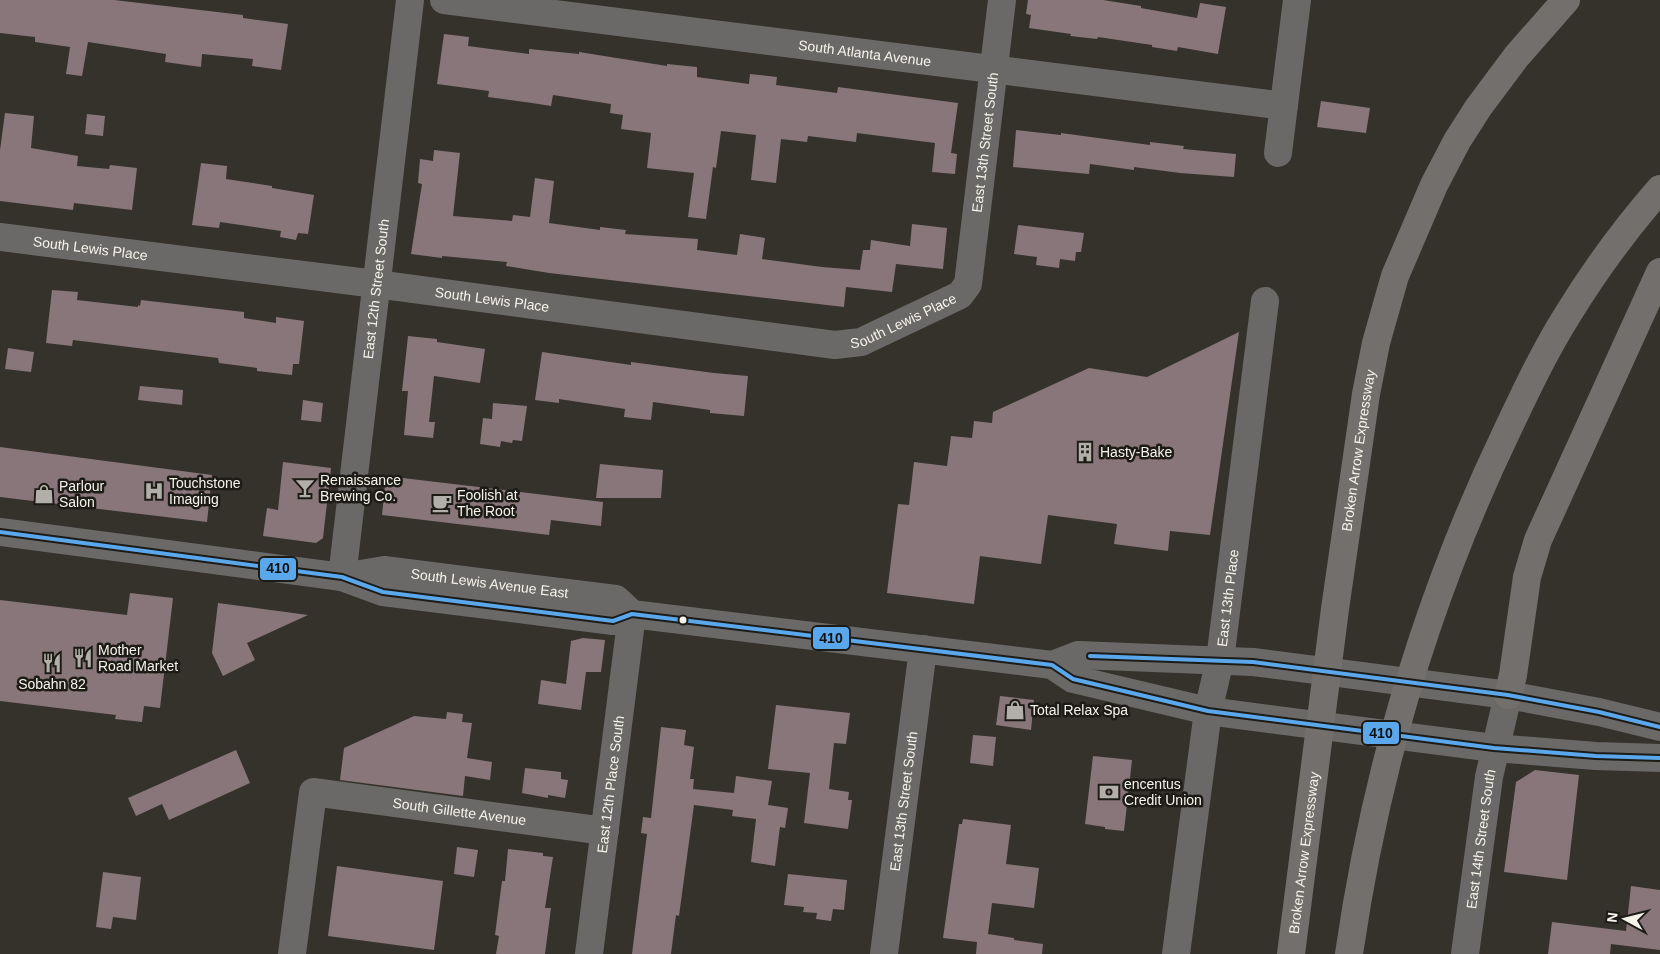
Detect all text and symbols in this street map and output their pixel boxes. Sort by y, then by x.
street label: South Atlanta Avenue [797,37,932,69]
street label: East 13th Street South [969,71,1001,213]
street label: East 12th Street South [360,218,392,360]
street label: South Lewis Place [32,233,149,263]
street label: South Lewis Place [434,284,550,315]
street label: South Lewis Place [849,290,959,351]
street label: Broken Arrow Expressway [1338,368,1379,533]
building icon: Hasty-Bake [1074,441,1096,463]
place label: Hasty-Bake [1100,444,1173,460]
place label: Renaissance Brewing Co. [320,472,401,504]
place label: Touchstone Imaging [169,475,241,507]
bar icon: Renaissance Brewing Co. [294,477,316,499]
place label: Parlour Salon [59,478,104,510]
hospital icon: Touchstone Imaging [143,480,165,502]
shop icon: Parlour Salon [33,483,55,505]
place label: Foolish at The Root [457,487,518,519]
cafe icon: Foolish at The Root [431,492,453,514]
street label: East 13th Place [1214,548,1242,648]
line badge: 410 [259,557,297,581]
text: 410 [266,560,290,576]
street label: South Lewis Avenue East [410,565,569,601]
unlabelled marker [678,615,688,625]
line badge: 410 [812,626,850,650]
text: 410 [819,630,843,646]
place label: Mother Road Market [98,642,178,674]
restaurant icon: Mother Road Market [72,647,94,669]
restaurant icon: Sobahn 82 [41,652,63,674]
place label: Sobahn 82 [18,676,86,692]
shop icon: Total Relax Spa [1004,699,1026,721]
place label: Total Relax Spa [1030,702,1128,718]
street label: East 12th Place South [594,715,627,854]
line badge: 410 [1362,721,1400,745]
text: 410 [1369,725,1393,741]
street label: East 13th Street South [887,730,920,872]
street label: East 14th Street South [1463,768,1499,910]
street label: Broken Arrow Expressway [1286,771,1322,935]
place label: encentus Credit Union [1124,776,1202,808]
bank icon: encentus Credit Union [1098,781,1120,803]
street label: South Gillette Avenue [392,795,527,828]
north arrow [1600,894,1650,944]
text: N [1604,911,1621,923]

